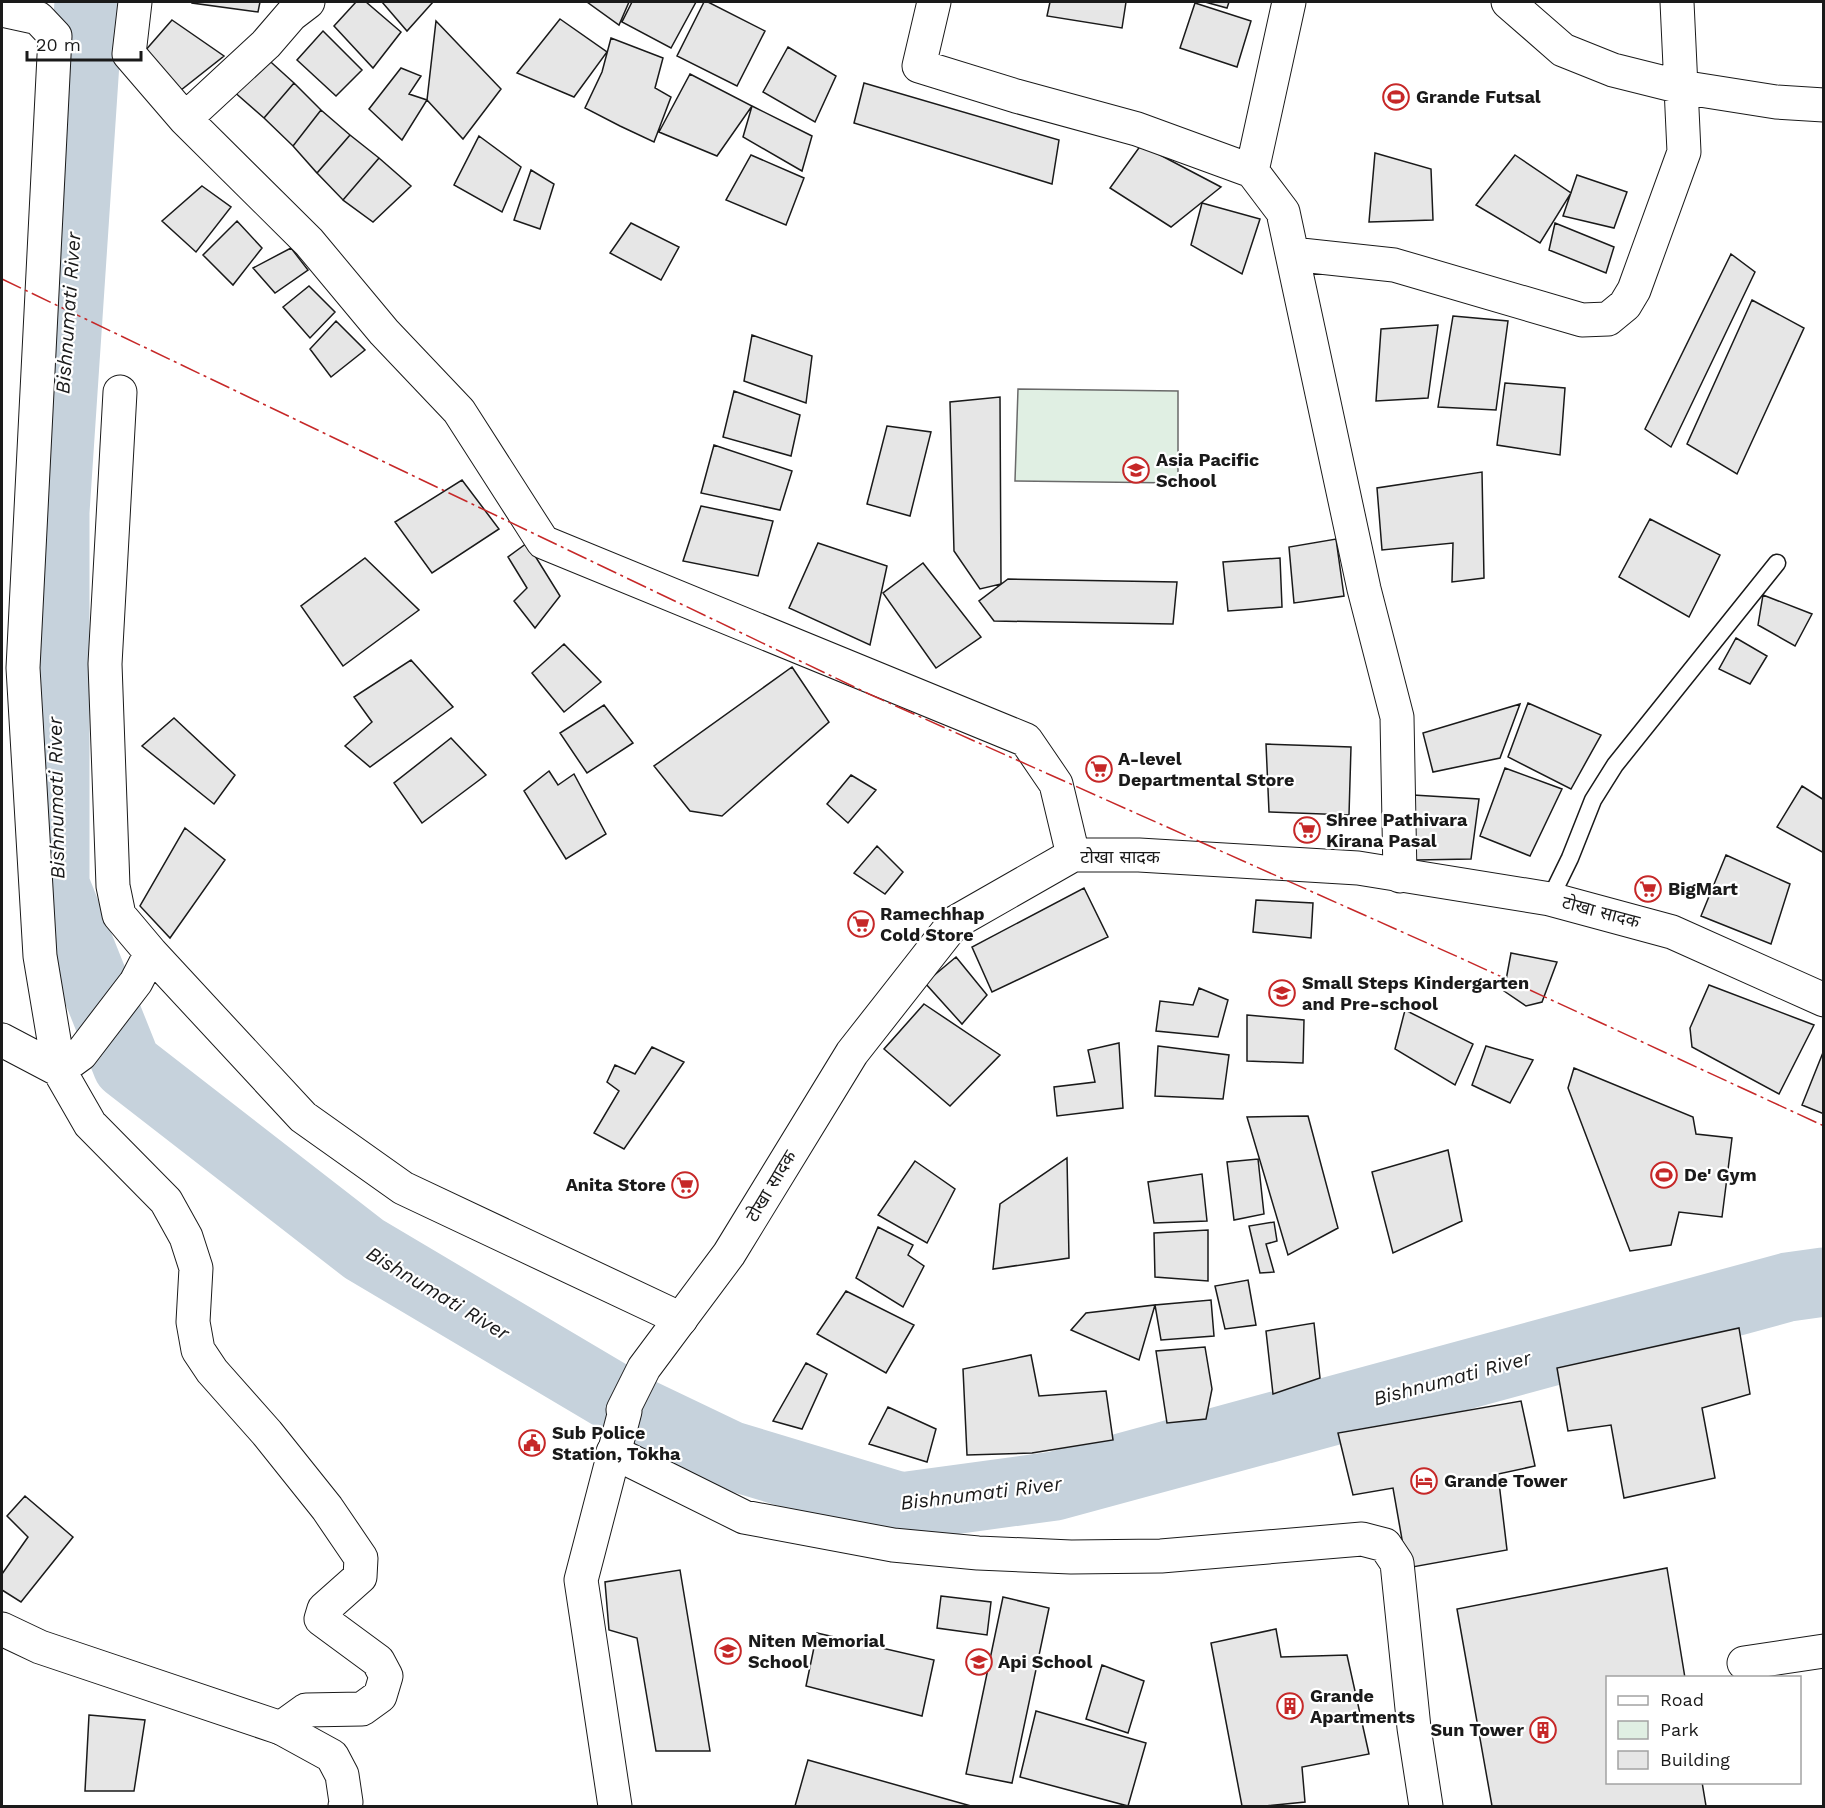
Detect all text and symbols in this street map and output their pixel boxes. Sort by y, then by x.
scale bar [27,24,141,62]
text: 20 m [36,34,81,55]
sports icon: Grande Futsal [1381,82,1411,112]
place label: Grande Futsal [1416,86,1541,107]
water label: Bishnumati River [50,230,86,395]
place label: Asia Pacific School [1156,449,1259,491]
school or university icon: Asia Pacific School [1121,455,1151,485]
water label: Bishnumati River [43,715,69,879]
place label: A-level Departmental Store [1118,748,1294,790]
supermarket icon: A-level Departmental Store [1084,754,1114,784]
place label: Shree Pathivara Kirana Pasal [1326,809,1468,851]
supermarket icon: Shree Pathivara Kirana Pasal [1292,815,1322,845]
street label: टोखा सादक [1080,846,1161,867]
supermarket icon: BigMart [1633,874,1663,904]
place label: BigMart [1668,878,1738,899]
street label: टोखा सादक [1560,891,1643,932]
place label: Ramechhap Cold Store [880,903,984,945]
supermarket icon: Ramechhap Cold Store [846,909,876,939]
place label: Small Steps Kindergarten and Pre-school [1302,972,1529,1014]
school or university icon: Small Steps Kindergarten and Pre-school [1267,978,1297,1008]
street label: टोखा सादक [741,1145,801,1225]
sports icon: De' Gym [1649,1160,1679,1190]
place label: De' Gym [1684,1164,1757,1185]
supermarket icon: Anita Store [670,1170,700,1200]
place label: Anita Store [566,1174,666,1195]
water label: Bishnumati River [362,1241,515,1346]
water label: Bishnumati River [1370,1345,1535,1411]
place label: Sub Police Station, Tokha [552,1422,681,1464]
public building icon: Sub Police Station, Tokha [517,1428,547,1458]
hotel icon: Grande Tower [1409,1466,1439,1496]
place label: Grande Tower [1444,1470,1568,1491]
water label: Bishnumati River [899,1471,1064,1515]
place label: Niten Memorial School [748,1630,885,1672]
school or university icon: Niten Memorial School [713,1636,743,1666]
school or university icon: Api School [964,1647,994,1677]
place label: Api School [998,1651,1092,1672]
legend [1606,1676,1801,1784]
place label: Grande Apartments [1310,1685,1416,1727]
text: Road [1660,1689,1704,1710]
building icon: Grande Apartments [1275,1691,1305,1721]
building icon: Sun Tower [1528,1715,1558,1745]
place label: Sun Tower [1431,1719,1524,1740]
text: Park [1660,1719,1699,1740]
text: Building [1660,1749,1730,1770]

